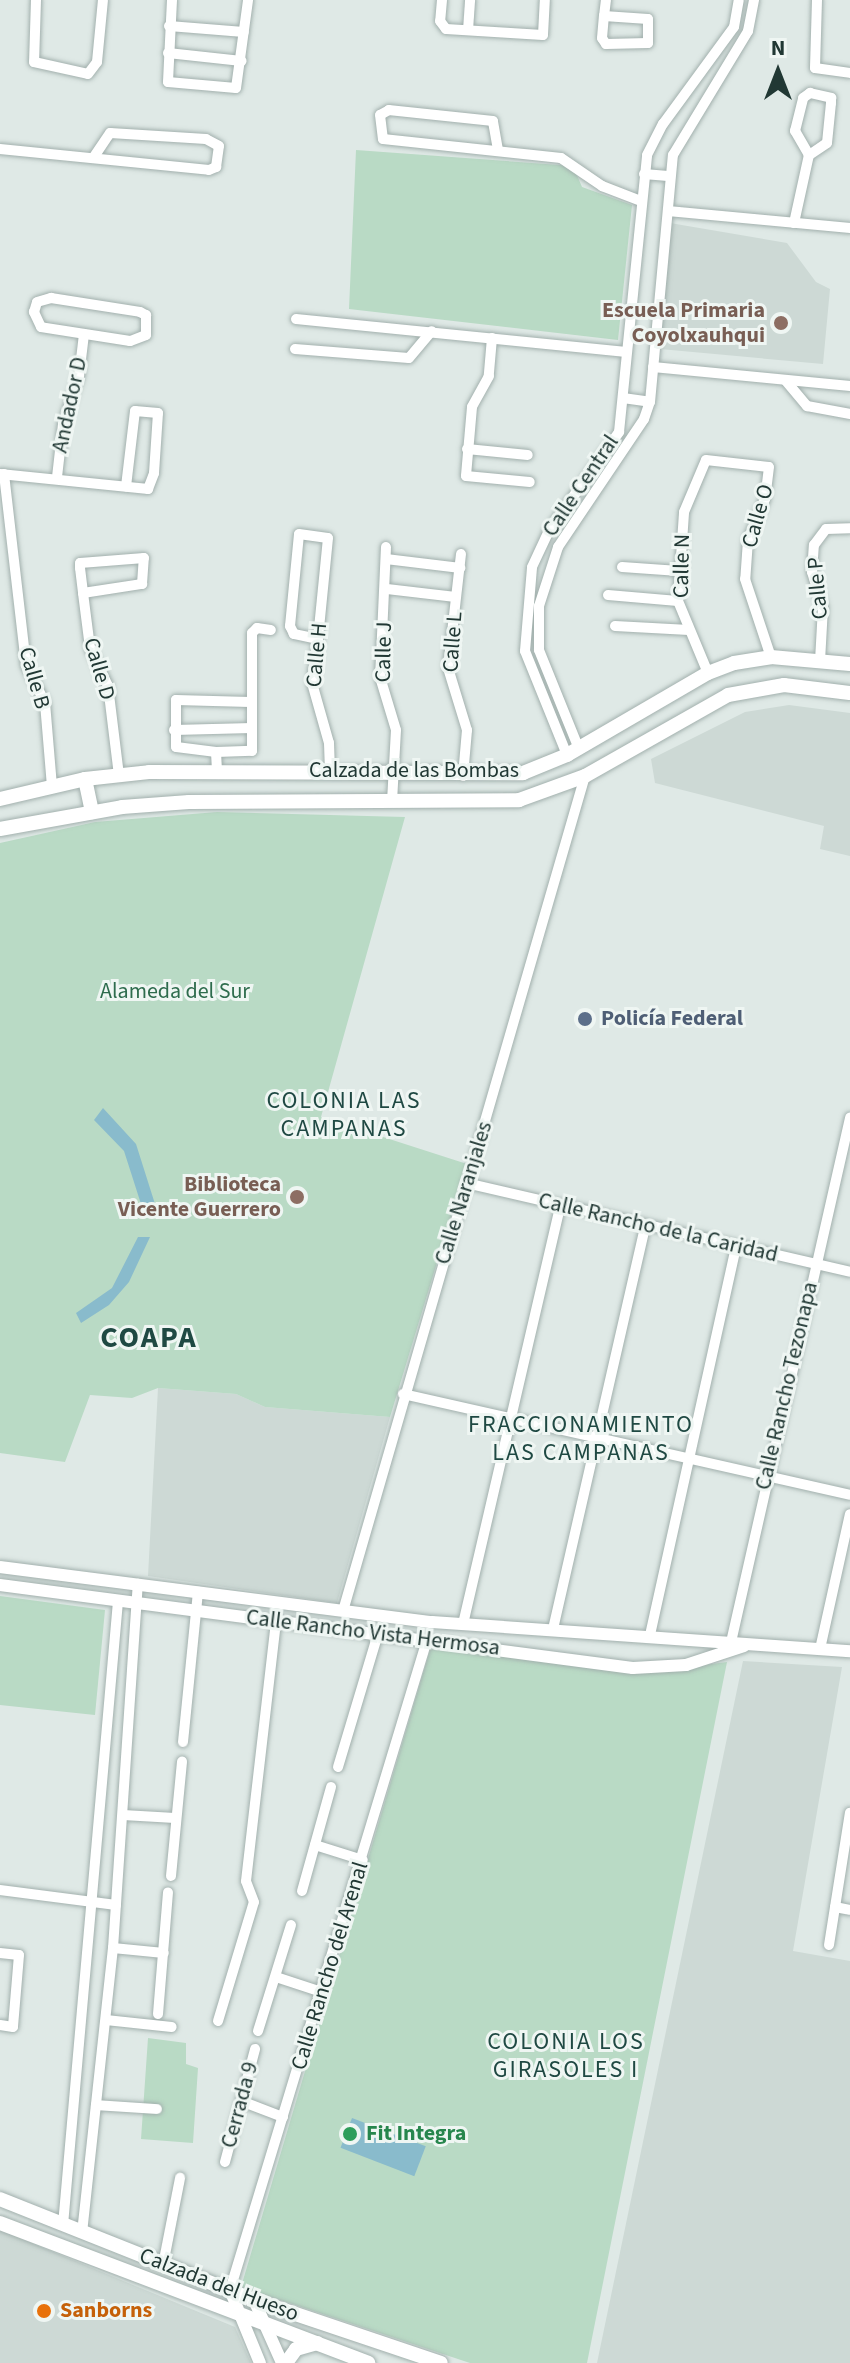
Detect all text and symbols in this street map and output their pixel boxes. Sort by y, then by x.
north arrow [738,32,818,112]
text: N [771,32,785,64]
place label: Escuela Primaria Coyolxauhqui [602,297,765,348]
marker: Escuela Primaria Coyolxauhqui [772,314,790,332]
street label: Andador D [47,355,93,455]
street label: Calle Central [537,430,625,542]
street label: Calle O [736,481,780,551]
street label: Calle N [668,534,696,598]
street label: Calle P [802,556,834,620]
street label: Calle L [438,611,468,673]
street label: Calle J [370,621,398,683]
street label: Calle H [301,622,333,688]
street label: Calle D [78,635,120,703]
street label: Calle B [13,644,55,712]
street label: Calzada de las Bombas [309,758,519,784]
park label: Alameda del Sur [100,979,250,1005]
place label: Policía Federal [601,1006,743,1032]
marker: Policía Federal [576,1010,594,1028]
district label: COLONIA LAS CAMPANAS [266,1087,422,1143]
street label: Calle Naranjales [430,1118,498,1268]
place label: Biblioteca Vicente Guerrero [118,1171,281,1222]
marker: Biblioteca Vicente Guerrero [288,1188,306,1206]
street label: Calle Rancho de la Caridad [536,1188,780,1268]
street label: Calle Rancho Tezonapa [750,1280,824,1492]
district label: COAPA [100,1320,198,1356]
district label: FRACCIONAMIENTO LAS CAMPANAS [468,1411,694,1467]
street label: Calle Rancho Vista Hermosa [245,1604,501,1662]
street label: Calle Rancho del Arenal [286,1859,374,2073]
district label: COLONIA LOS GIRASOLES I [487,2028,645,2084]
street label: Cerrada 9 [216,2059,264,2151]
place label: Fit Integra [366,2121,466,2147]
marker: Fit Integra [341,2125,359,2143]
street label: Calzada del Hueso [136,2243,302,2327]
place label: Sanborns [60,2298,152,2324]
marker: Sanborns [35,2302,53,2320]

